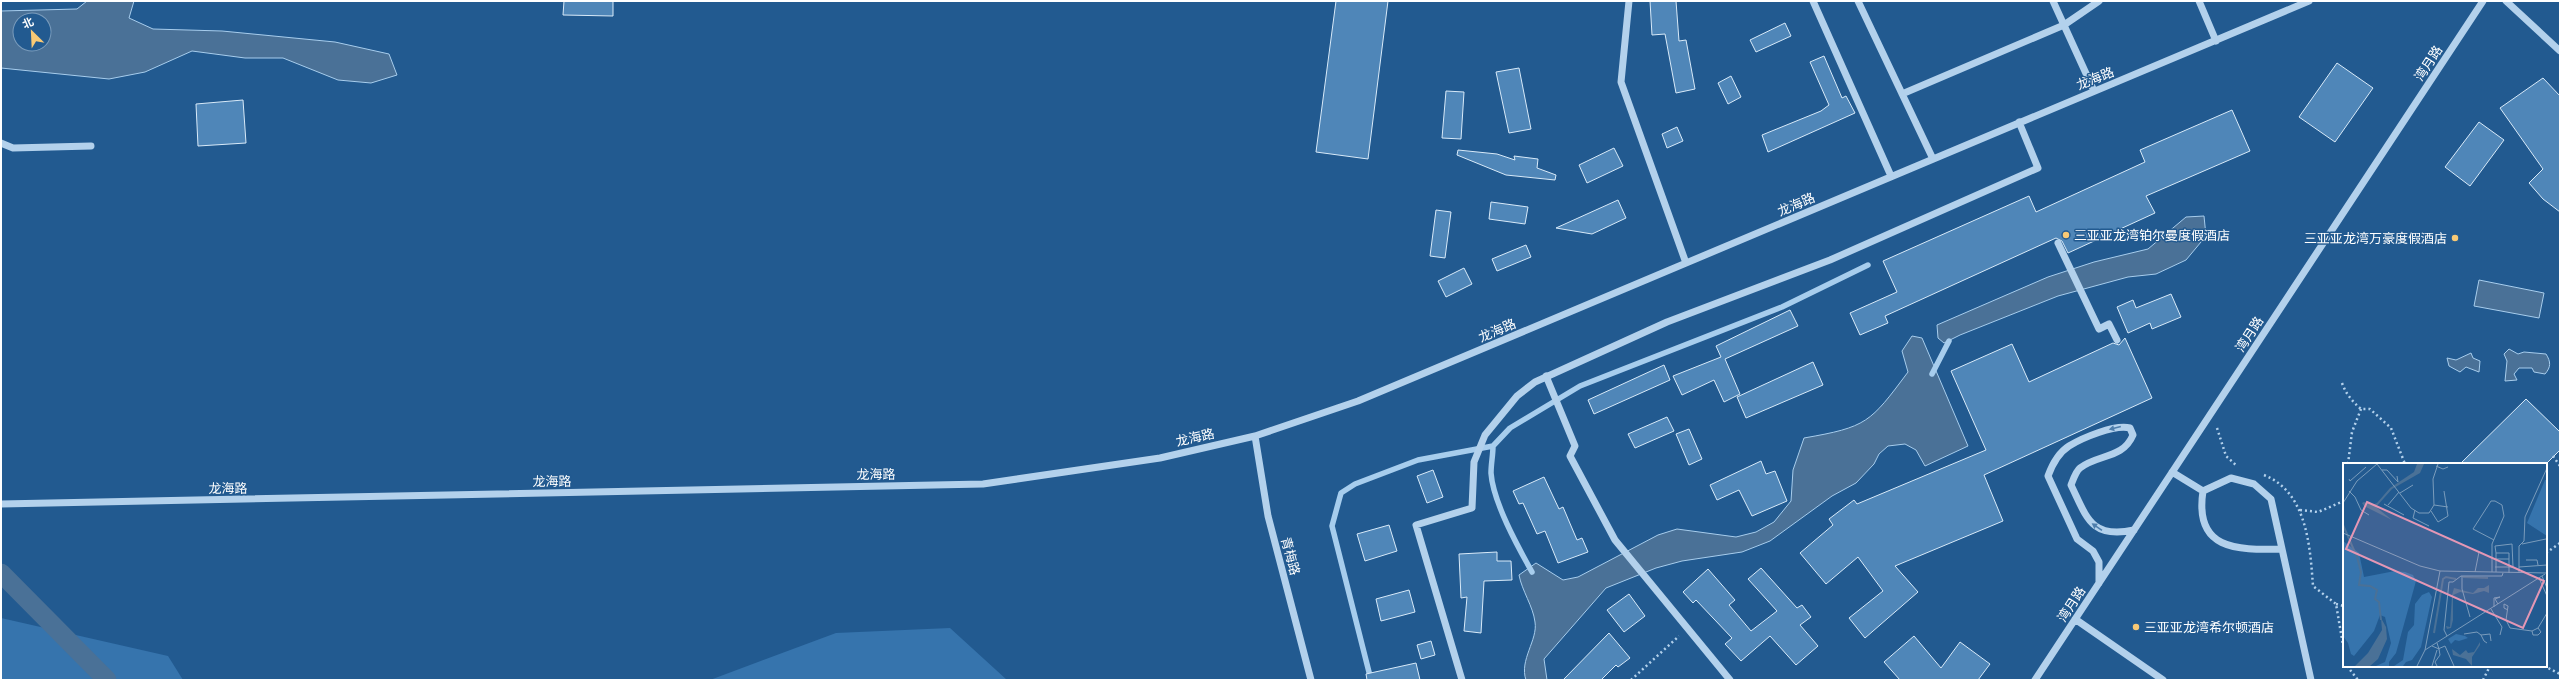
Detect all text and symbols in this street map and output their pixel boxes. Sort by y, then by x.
north arrow [12,12,52,52]
text: 北 [20,14,36,31]
street label: 湾月路 [2411,42,2446,84]
street label: 龙海路 [2074,63,2116,94]
street label: 龙海路 [1775,189,1817,220]
place label: 三亚亚龙湾铂尔曼度假酒店 [2074,227,2230,244]
marker: 三亚亚龙湾铂尔曼度假酒店 [2061,230,2071,240]
place label: 三亚亚龙湾万豪度假酒店 [2304,230,2447,247]
marker: 三亚亚龙湾万豪度假酒店 [2450,233,2460,243]
street label: 湾月路 [2232,313,2267,355]
street label: 龙海路 [1476,315,1518,346]
street label: 龙海路 [1174,425,1216,450]
one-way arrow [2109,425,2122,431]
inset map [2343,463,2547,667]
street label: 龙海路 [856,466,896,483]
street label: 龙海路 [532,473,572,490]
street label: 龙海路 [208,480,248,497]
one-way arrow [2091,524,2103,531]
street label: 青梅路 [1277,535,1304,577]
street label: 湾月路 [2054,583,2089,625]
place label: 三亚亚龙湾希尔顿酒店 [2144,619,2274,636]
marker: 三亚亚龙湾希尔顿酒店 [2131,622,2141,632]

